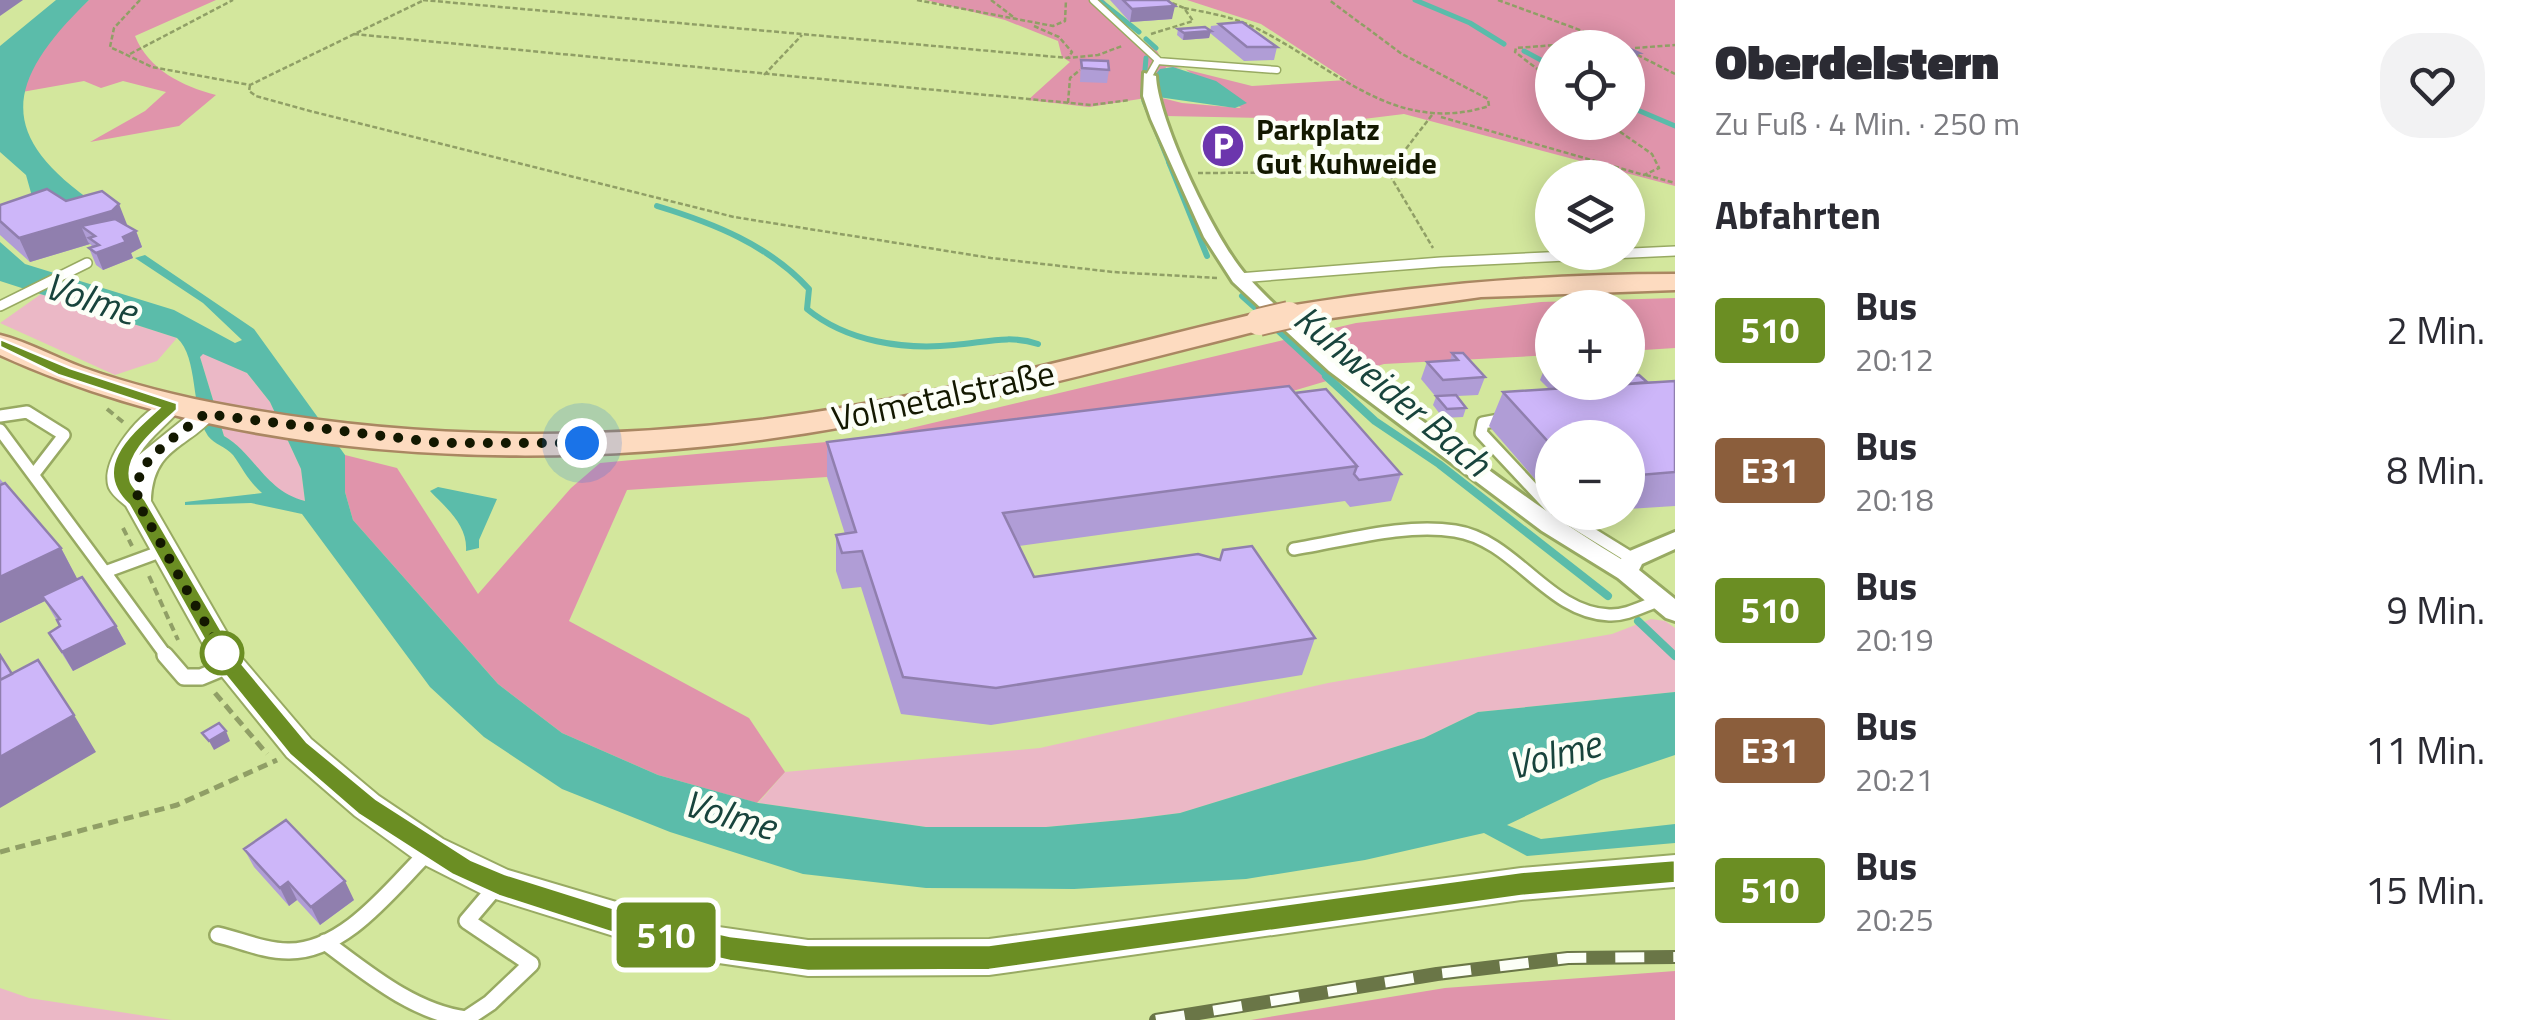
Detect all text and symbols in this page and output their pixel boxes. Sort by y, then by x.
text: Oberdelstern [1715,25,1999,98]
map controls [1535,30,1645,530]
button: locate [1535,30,1645,140]
button: heart [2380,33,2485,138]
text: Zu Fuß · 4 Min. · 250 m [1715,99,2020,147]
place label: Parkplatz Gut Kuhweide [1256,106,1437,186]
parking icon: Parkplatz Gut Kuhweide [1200,123,1246,169]
button: layers [1535,160,1645,270]
text: Abfahrten [1715,186,1881,244]
water label: Volme [38,256,147,341]
text: Bus [1855,277,1917,335]
water label: Kuhweider Bach [1282,290,1505,491]
button: + [1535,290,1645,400]
text: 2 Min. [2387,301,2485,359]
text: 510 [1741,303,1799,357]
text: 20:12 [1855,335,1934,383]
street label: Volmetalstraße [827,345,1059,445]
text: Bus [1855,417,1917,475]
your location [557,418,607,468]
button: − [1535,420,1645,530]
text: 8 Min. [2387,441,2485,499]
text: E31 [1741,443,1799,497]
text: 20:18 [1855,475,1934,523]
text: Bus [1855,557,1917,615]
text: 9 Min. [2387,581,2485,639]
text: 510 [1741,583,1799,637]
text: 20:19 [1855,615,1934,663]
unlabelled marker [201,632,243,674]
text: Bus [1855,697,1917,755]
water label: Volme [1501,713,1609,794]
text: 11 Min. [2365,721,2485,779]
text: E31 [1741,723,1799,777]
text: 20:21 [1855,755,1934,803]
water label: Volme [677,773,785,855]
text: Bus [1855,837,1917,895]
text: 15 Min. [2365,861,2485,919]
text: 510 [1741,863,1799,917]
text: 20:25 [1855,895,1934,943]
line badge: 510 [608,902,724,968]
text: 510 [637,908,695,962]

